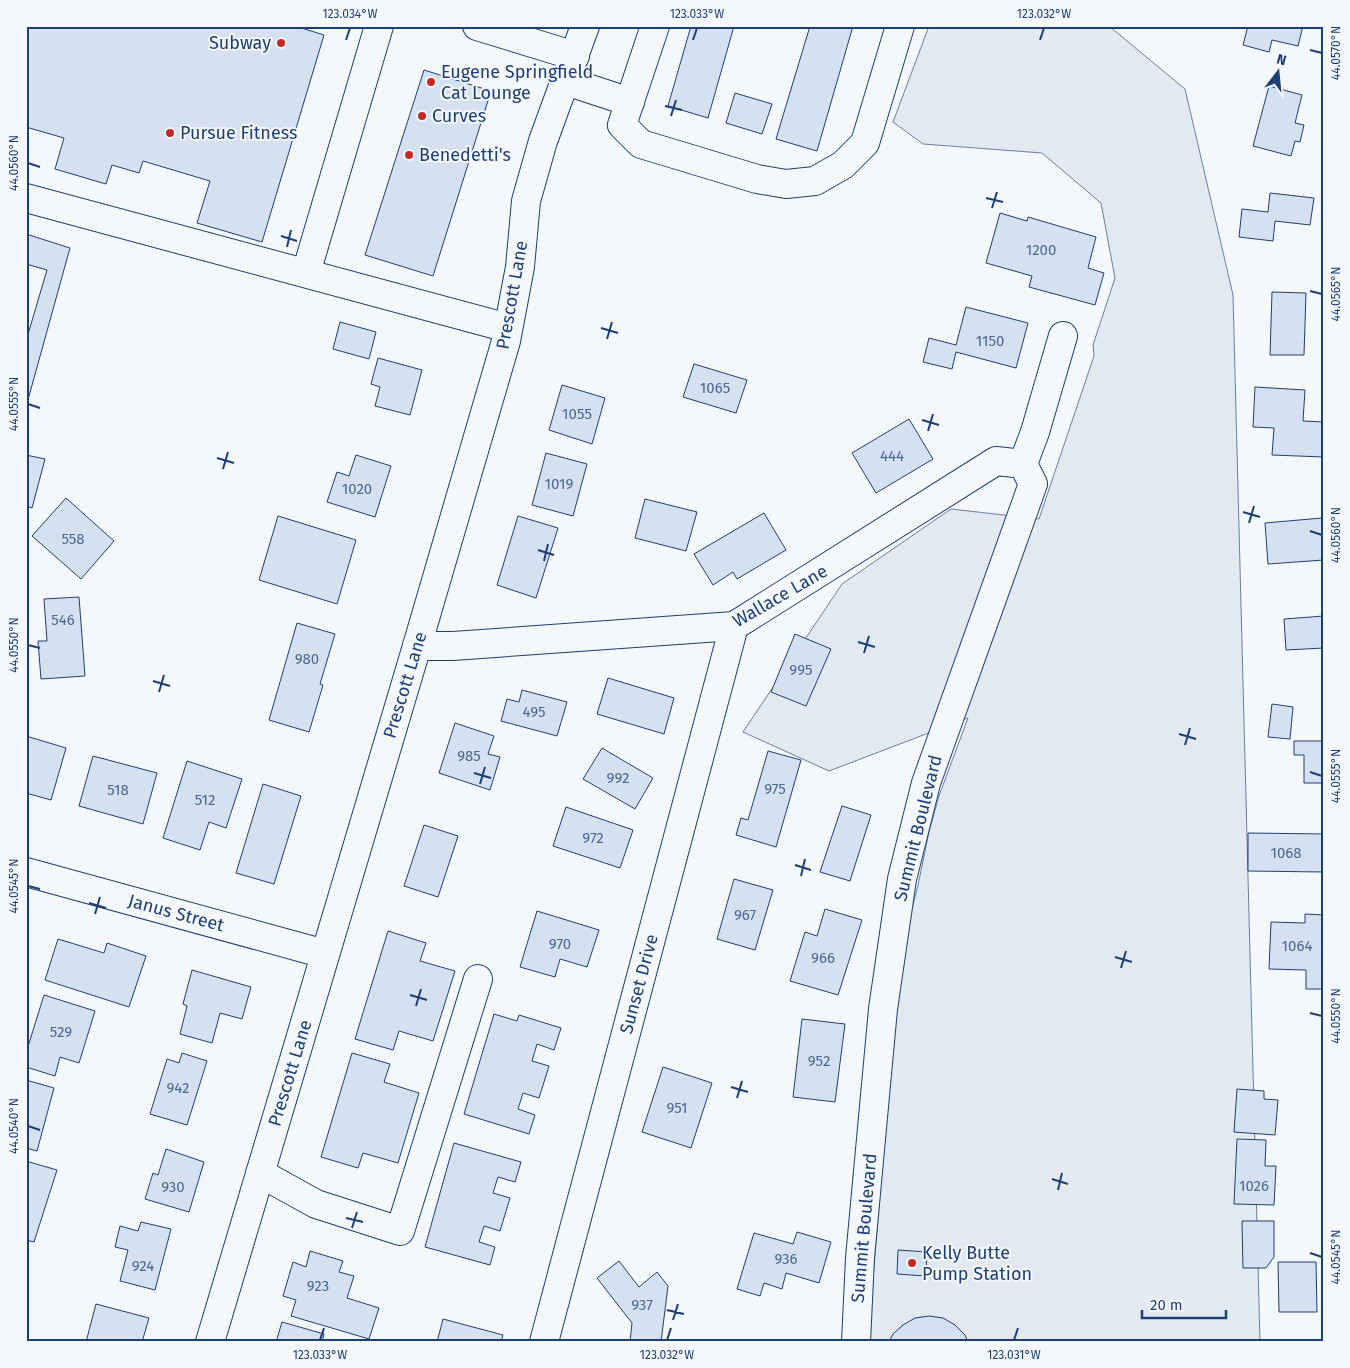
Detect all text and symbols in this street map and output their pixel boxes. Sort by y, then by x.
text: 123.034°W [323,7,378,21]
text: 123.033°W [670,7,724,21]
text: 123.032°W [1017,7,1071,21]
text: 44.0570°N [1329,26,1343,80]
place label: Subway [209,32,271,54]
marker: Subway [275,37,287,49]
north arrow [1252,48,1302,98]
text: N [1275,51,1288,69]
place label: Eugene Springfield Cat Lounge [441,61,593,104]
marker: Eugene Springfield Cat Lounge [425,76,437,88]
place label: Curves [432,105,486,127]
marker: Curves [416,110,428,122]
place label: Pursue Fitness [180,122,297,144]
marker: Pursue Fitness [164,127,176,139]
text: 44.0560°N [7,135,21,191]
place label: Benedetti's [419,144,511,166]
marker: Benedetti's [403,149,415,161]
street label: Prescott Lane [492,239,532,351]
house number: 1200 [1026,241,1056,259]
text: 44.0565°N [1329,267,1343,321]
house number: 1150 [976,332,1004,350]
text: 44.0555°N [7,377,21,431]
house number: 1065 [700,379,730,397]
house number: 1055 [562,405,592,423]
house number: 444 [880,447,904,465]
house number: 1019 [545,475,574,493]
house number: 1020 [342,480,372,498]
text: 44.0560°N [1329,507,1343,563]
house number: 558 [61,530,85,548]
street label: Wallace Lane [729,560,831,632]
house number: 546 [51,611,75,629]
text: 44.0550°N [7,617,21,673]
street label: Prescott Lane [378,629,432,741]
house number: 980 [295,650,319,668]
house number: 995 [789,661,813,679]
house number: 495 [522,703,546,721]
house number: 985 [457,747,481,765]
text: 44.0555°N [1329,749,1343,803]
street label: Summit Boulevard [889,753,947,903]
house number: 992 [607,769,629,787]
house number: 975 [764,780,786,798]
house number: 518 [107,781,129,799]
house number: 512 [195,791,215,809]
house number: 972 [582,829,604,847]
house number: 1068 [1270,844,1302,862]
text: 44.0545°N [7,859,21,913]
street label: Janus Street [126,890,227,936]
house number: 967 [734,906,756,924]
street label: Sunset Drive [615,932,663,1036]
house number: 970 [549,935,571,953]
house number: 1064 [1282,937,1312,955]
house number: 966 [811,949,835,967]
text: 44.0550°N [1329,988,1343,1044]
street label: Prescott Lane [263,1017,317,1129]
house number: 529 [50,1023,72,1041]
house number: 952 [808,1052,830,1070]
house number: 942 [167,1079,189,1097]
text: 44.0540°N [7,1098,21,1154]
house number: 951 [666,1099,688,1117]
street label: Summit Boulevard [847,1152,881,1304]
house number: 1026 [1239,1177,1269,1195]
house number: 930 [161,1178,185,1196]
text: 44.0545°N [1329,1230,1343,1284]
place label: Kelly Butte Pump Station [922,1242,1032,1285]
house number: 936 [774,1250,798,1268]
house number: 924 [132,1257,154,1275]
marker: Kelly Butte Pump Station [906,1257,918,1269]
house number: 923 [307,1277,329,1295]
scale bar [1142,1288,1226,1320]
house number: 937 [631,1296,653,1314]
text: 20 m [1150,1296,1183,1314]
text: 123.033°W [293,1348,347,1362]
text: 123.032°W [640,1348,694,1362]
text: 123.031°W [987,1348,1041,1362]

